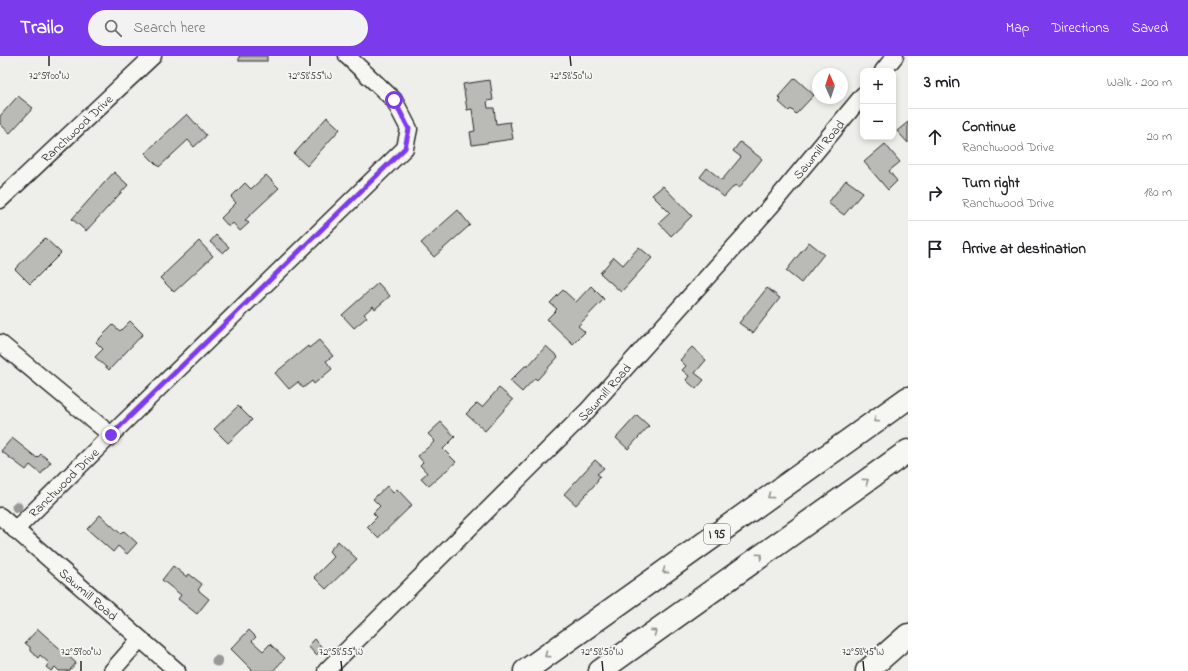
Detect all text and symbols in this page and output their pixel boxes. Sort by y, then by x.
search box [88,10,368,46]
text: Trailo [20,15,64,42]
icon: search [102,17,124,39]
text: Search here [134,17,205,39]
text: Map [1006,18,1029,39]
text: Directions [1051,18,1109,39]
text: Saved [1131,18,1168,39]
north arrow [812,68,848,104]
map controls [860,68,896,140]
button: + [860,68,896,104]
text: 72°59'00"W [29,69,69,84]
text: 72°58'55"W [288,69,332,84]
text: 72°58'50"W [550,69,592,84]
text: 3 min [924,70,960,95]
text: Walk · 200 m [1107,73,1172,92]
street label: Ranchwood Drive [37,90,118,168]
route start [385,91,403,109]
button: − [860,104,896,140]
street label: Sawmill Road [789,115,850,184]
text: Continue [962,116,1016,138]
icon: ahead [924,126,946,148]
text: 20 m [1147,127,1172,146]
text: Ranchwood Drive [962,138,1054,157]
text: Turn right [962,172,1020,194]
icon: right [924,182,946,204]
text: 180 m [1144,183,1172,202]
text: Ranchwood Drive [962,194,1054,213]
icon: arrive [924,238,946,260]
text: Arrive at destination [962,238,1086,260]
street label: Sawmill Road [574,359,637,426]
one-way arrow [874,415,881,422]
route end [102,426,120,444]
street label: Ranchwood Drive [25,444,104,522]
one-way arrow [862,478,869,486]
one-way arrow [768,491,775,498]
road number: I 95 [704,524,730,544]
one-way arrow [756,553,763,561]
street label: Sawmill Road [54,564,122,626]
one-way arrow [662,566,669,573]
one-way arrow [650,630,657,637]
text: 72°59'00"W [61,645,101,660]
text: 72°58'55"W [319,645,363,660]
text: 72°58'50"W [581,645,623,660]
text: 72°58'45"W [842,645,884,660]
one-way arrow [545,650,552,657]

